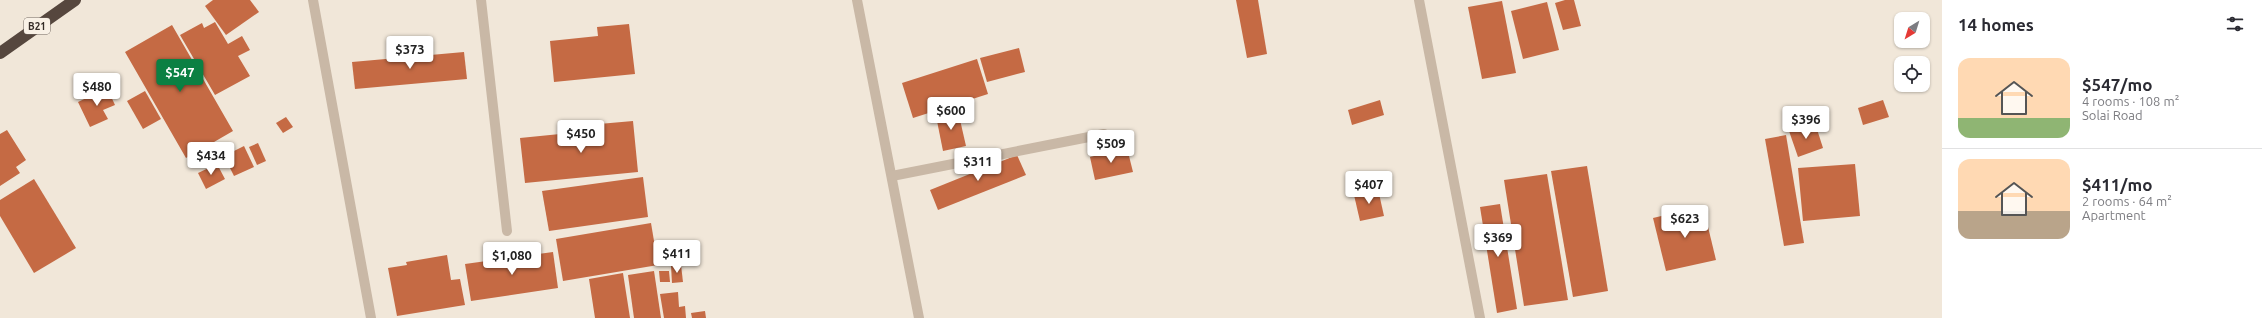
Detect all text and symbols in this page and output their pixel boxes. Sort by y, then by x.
north arrow [1894,12,1930,48]
map controls [1894,12,1930,92]
icon: filters [2224,13,2246,35]
text: 14 homes [1958,15,2034,34]
road number: B21 [24,18,50,34]
pin: $373 [386,36,434,70]
text: $373 [395,42,425,56]
button: locate [1894,56,1930,92]
pin: $547 [156,59,204,93]
text: $547 [165,65,195,79]
pin: $480 [73,73,121,107]
icon: home [1990,74,2038,122]
text: $547/mo [2082,75,2152,94]
text: $480 [82,79,112,93]
text: 4 rooms · 108 m² [2082,94,2179,108]
pin: $600 [927,97,975,131]
text: $600 [936,103,966,117]
pin: $396 [1782,106,1830,140]
text: Solai Road [2082,108,2143,122]
text: $396 [1791,112,1821,126]
pin: $450 [557,120,605,154]
text: $450 [566,126,596,140]
pin: $509 [1087,130,1135,164]
text: $509 [1096,136,1126,150]
pin: $434 [187,142,235,176]
text: $434 [196,148,226,162]
pin: $311 [954,148,1002,182]
text: $311 [963,154,993,168]
pin: $407 [1345,171,1393,205]
icon: home [1990,175,2038,223]
text: $411/mo [2082,175,2152,194]
text: $407 [1354,177,1384,191]
text: 2 rooms · 64 m² [2082,194,2172,208]
pin: $623 [1661,205,1709,239]
text: Apartment [2082,208,2146,222]
text: $623 [1670,211,1700,225]
pin: $369 [1474,224,1522,258]
text: $369 [1483,230,1513,244]
pin: $411 [653,240,701,274]
pin: $1,080 [479,242,545,276]
text: $411 [662,246,692,260]
text: $1,080 [492,248,532,262]

